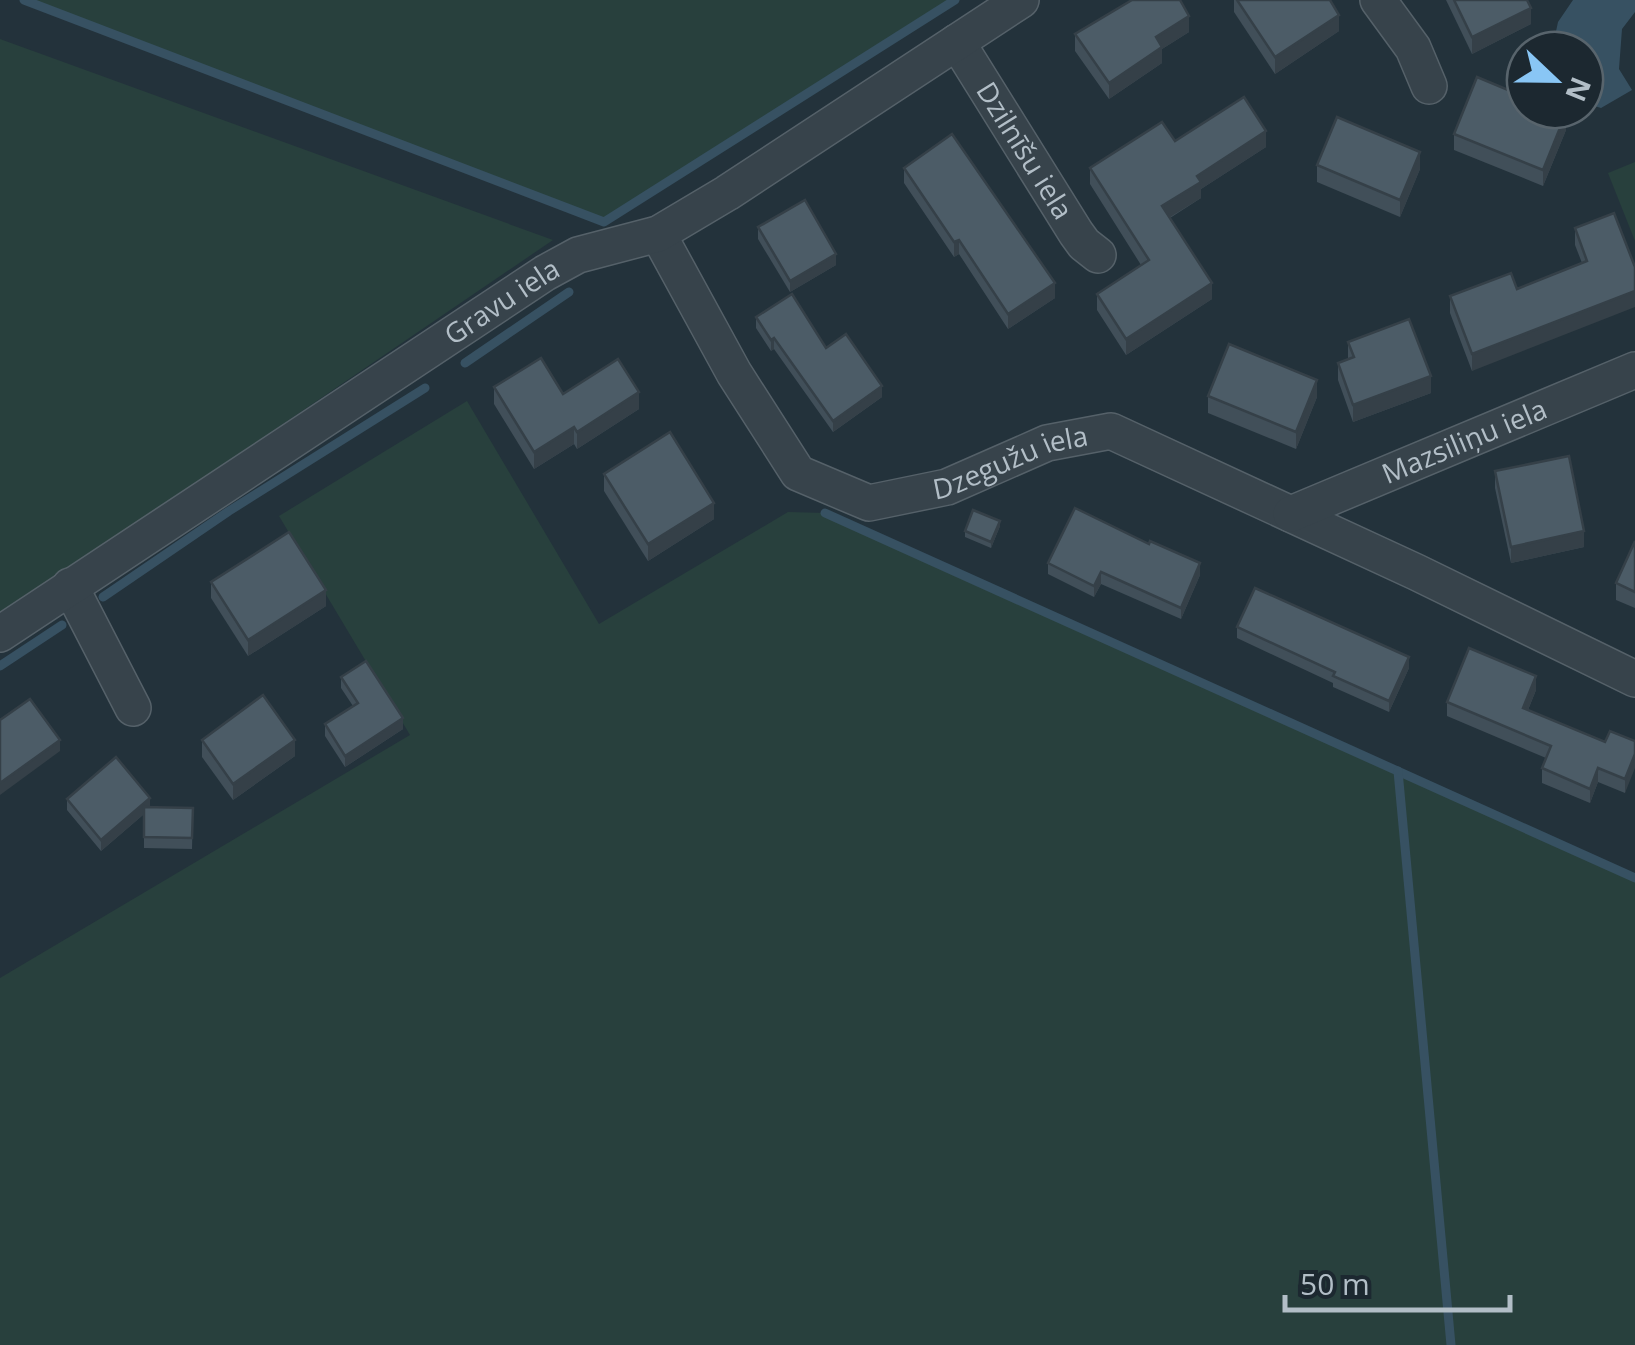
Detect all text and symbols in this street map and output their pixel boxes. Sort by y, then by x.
north arrow [1505,30,1605,130]
text: N [1557,72,1601,107]
street label: Dzilnīšu iela [968,74,1083,226]
street label: Gravu iela [436,249,566,353]
street label: Mazsiliņu iela [1376,389,1552,492]
street label: Dzegužu iela [929,416,1091,507]
scale bar [1285,1250,1510,1312]
text: 50 m [1300,1263,1370,1304]

